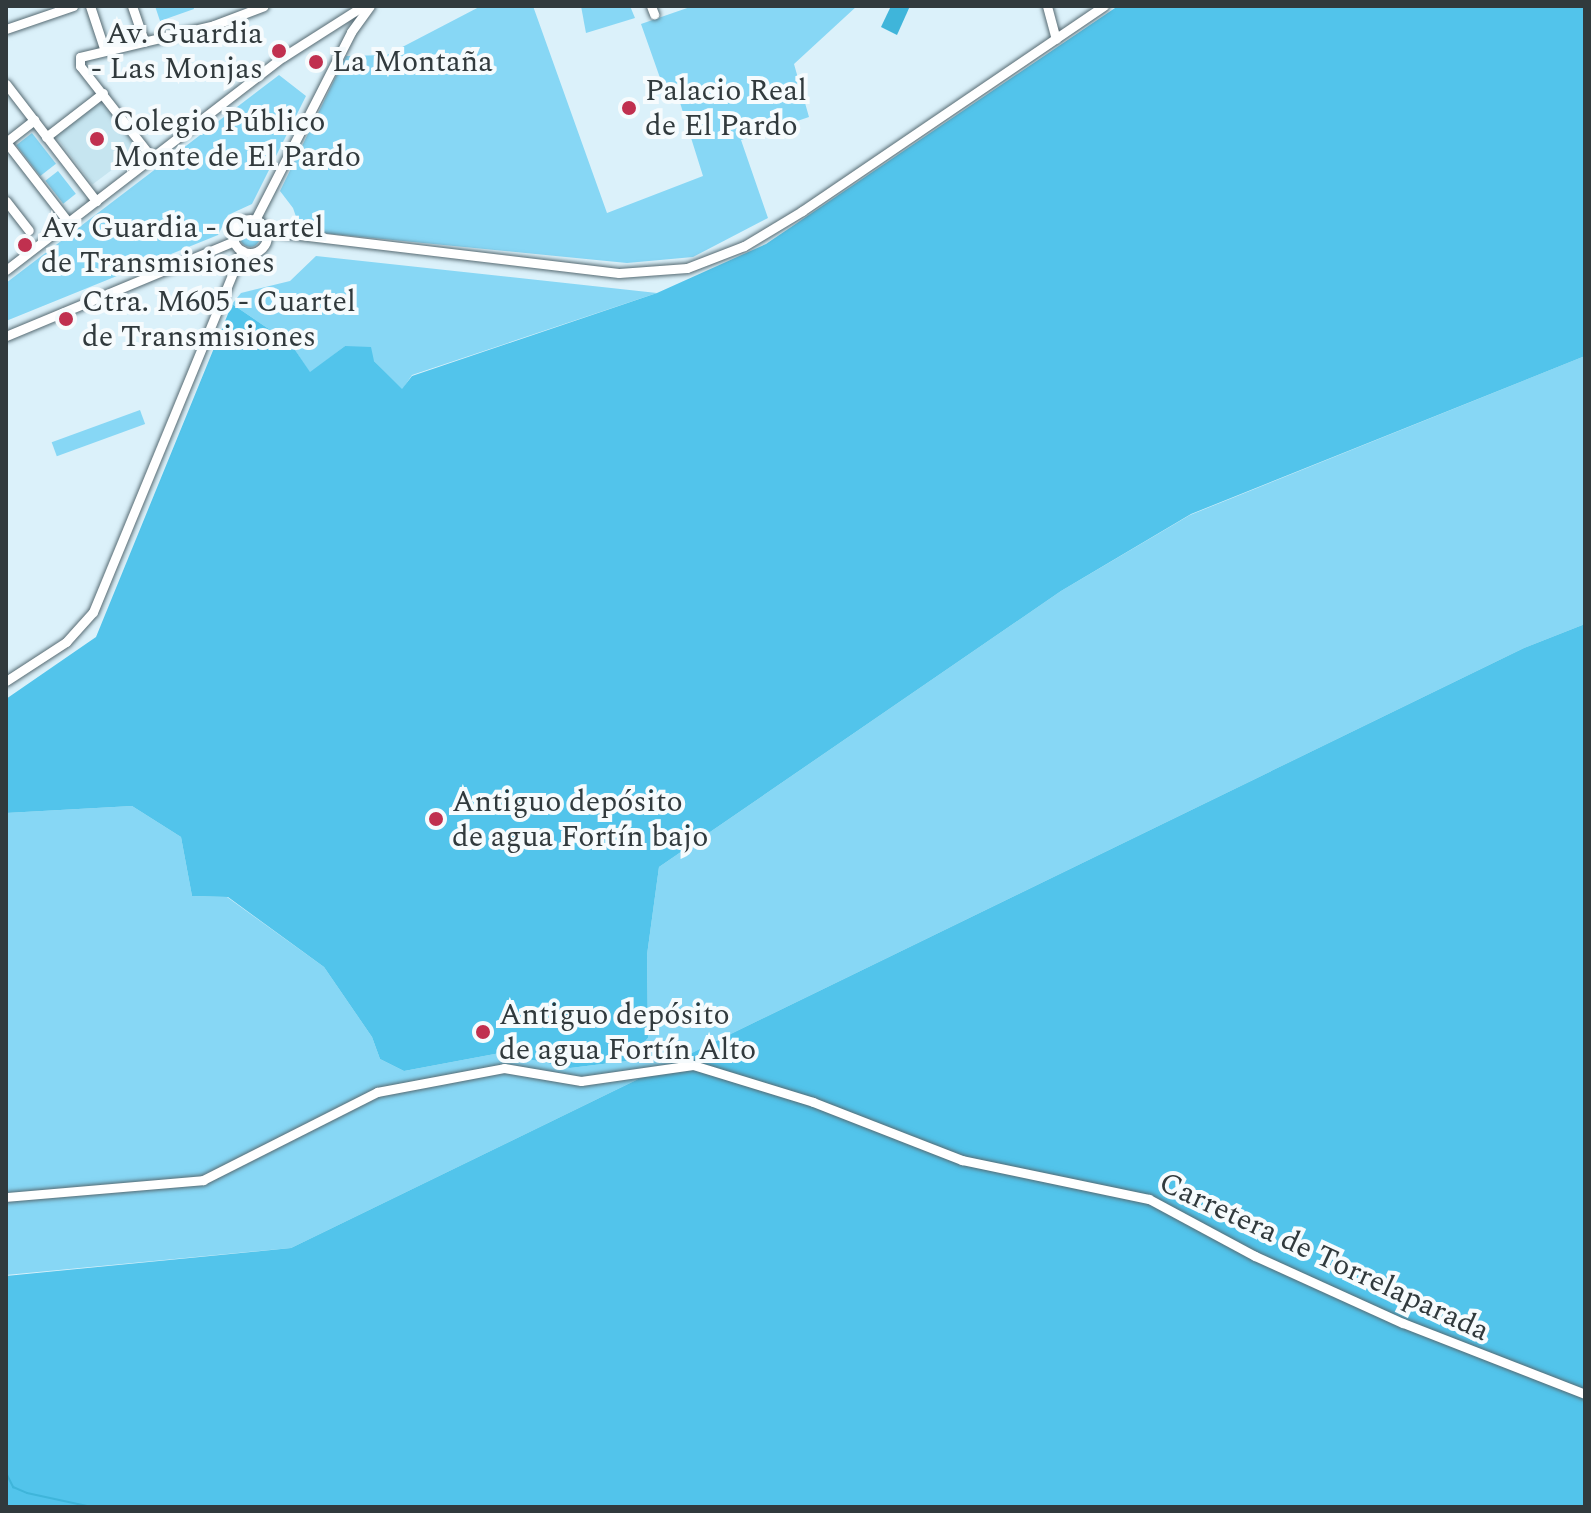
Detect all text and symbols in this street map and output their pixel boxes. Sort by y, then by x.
place label: Av. Guardia - Las Monjas [91,16,263,86]
marker: Av. Guardia - Las Monjas [270,42,288,60]
place label: La Montaña [332,44,493,80]
marker: La Montaña [307,53,325,71]
place label: Palacio Real de El Pardo [645,73,807,144]
marker: Palacio Real de El Pardo [620,99,638,117]
place label: Colegio Público Monte de El Pardo [113,104,361,174]
marker: Colegio Público Monte de El Pardo [88,130,106,148]
place label: Av. Guardia - Cuartel de Transmisiones [41,210,323,280]
marker: Av. Guardia - Cuartel de Transmisiones [16,236,34,254]
place label: Ctra. M605 - Cuartel de Transmisiones [82,284,356,354]
marker: Ctra. M605 - Cuartel de Transmisiones [57,310,75,328]
place label: Antiguo depósito de agua Fortín bajo [452,784,709,854]
marker: Antiguo depósito de agua Fortín bajo [427,810,445,828]
place label: Antiguo depósito de agua Fortín Alto [499,997,756,1068]
marker: Antiguo depósito de agua Fortín Alto [474,1023,492,1041]
street label: Carretera de Torrelaparada [1153,1165,1495,1349]

